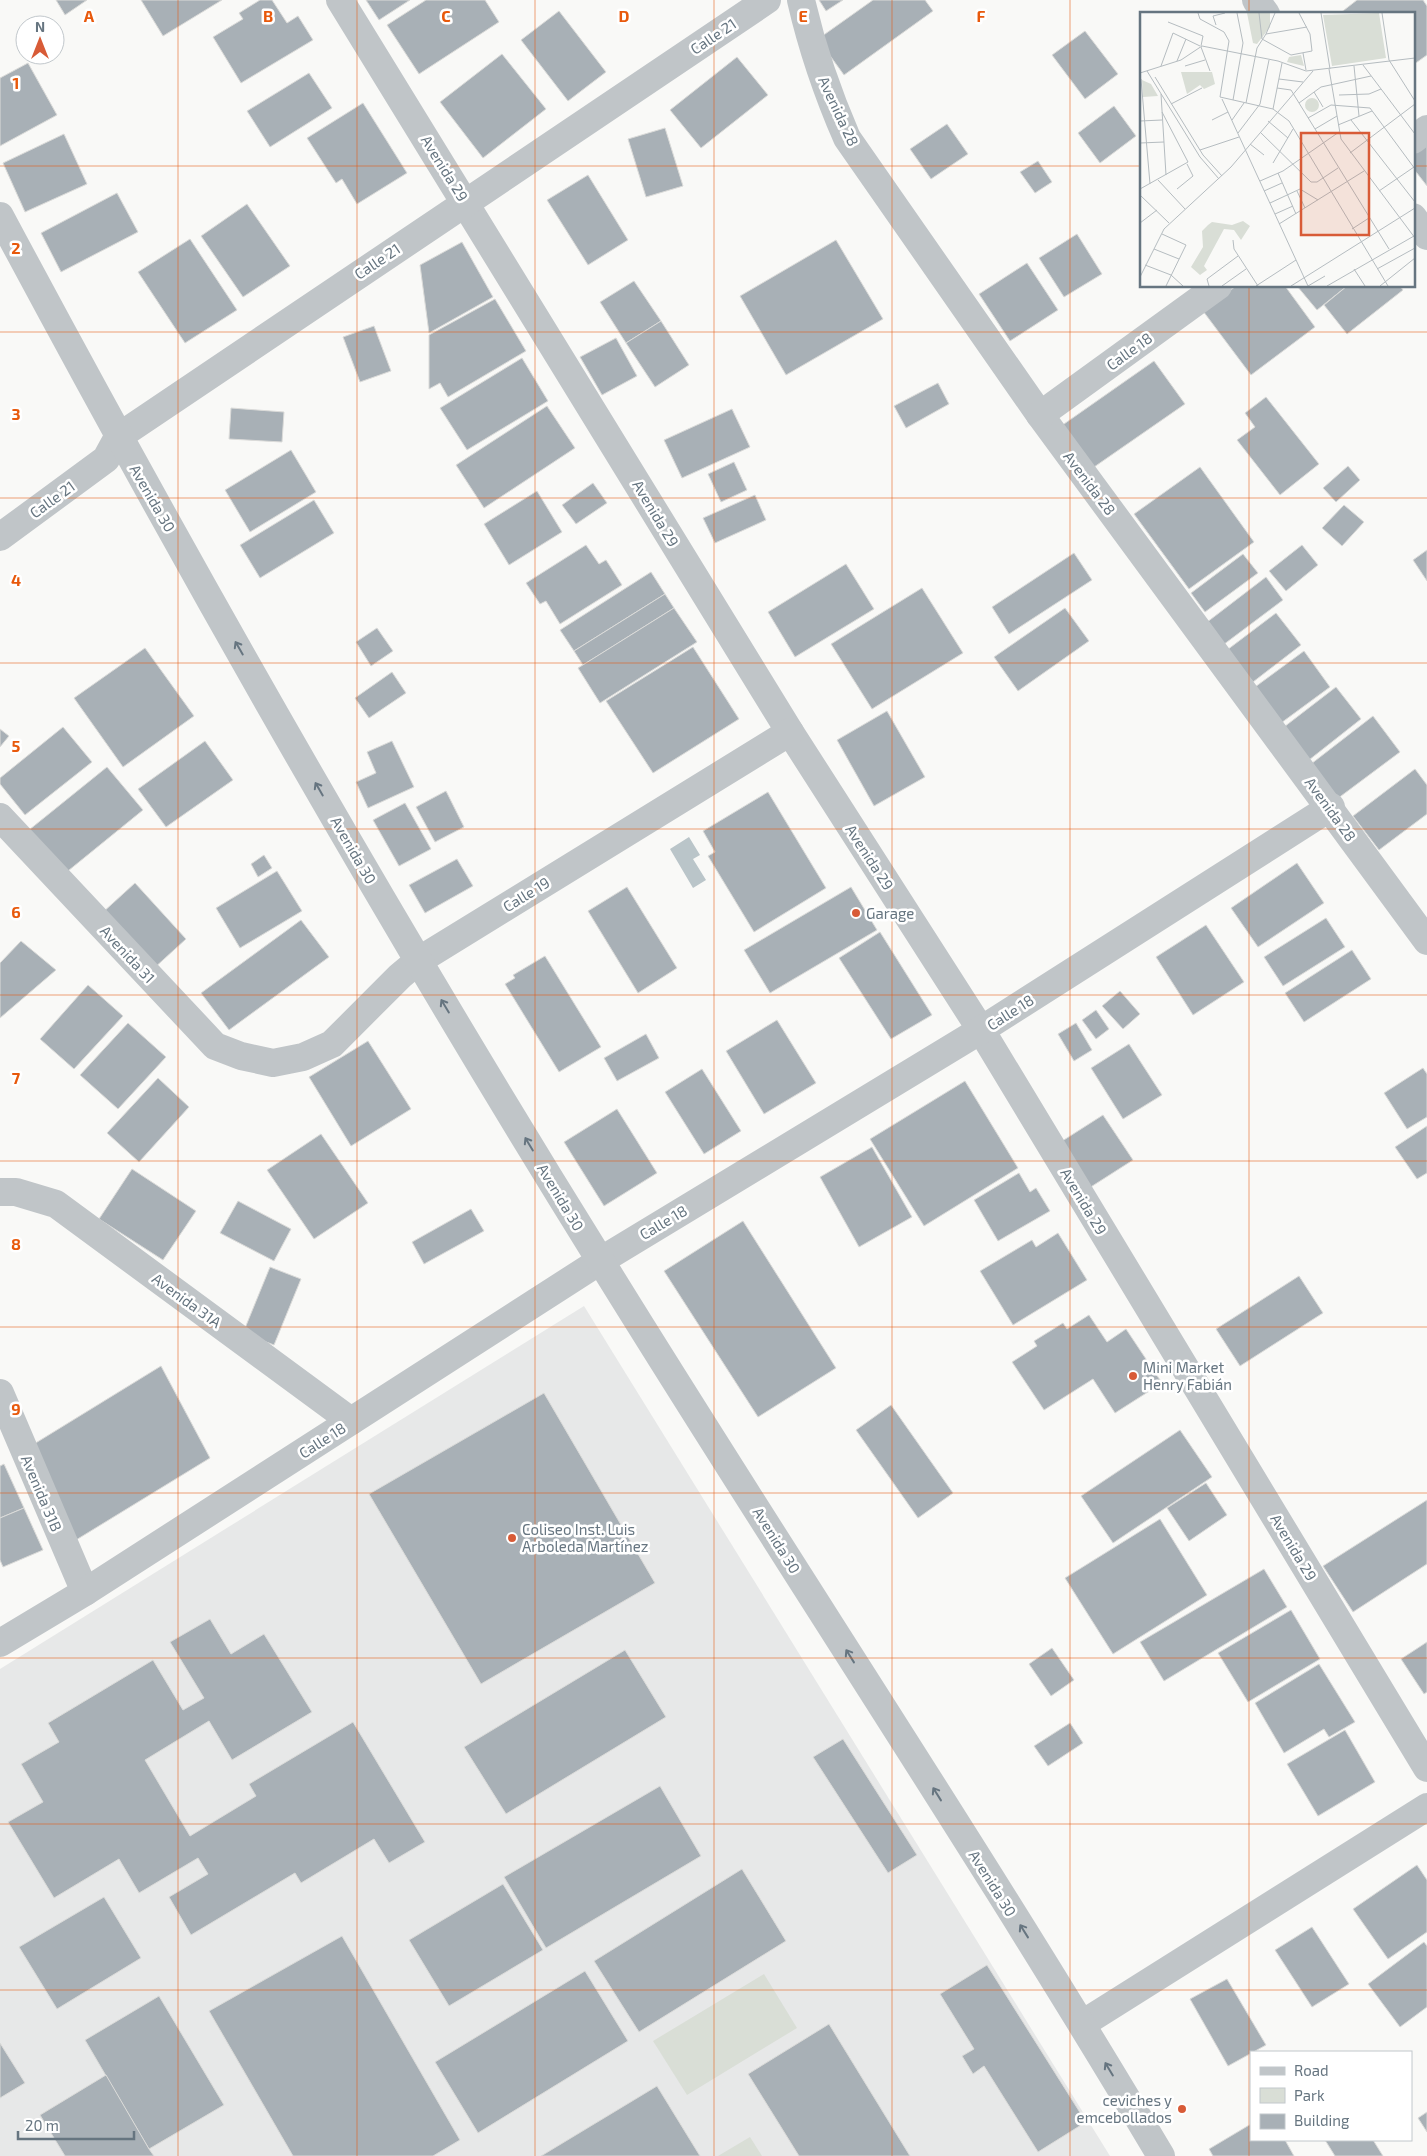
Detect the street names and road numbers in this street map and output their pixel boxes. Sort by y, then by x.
street label: Calle 21 [687,14,739,58]
street label: Avenida 28 [815,73,863,149]
street label: Avenida 29 [418,132,472,204]
street label: Calle 21 [351,239,403,283]
street label: Calle 18 [1103,328,1155,374]
street label: Avenida 28 [1060,448,1120,518]
street label: Avenida 30 [126,461,180,535]
street label: Avenida 29 [629,476,683,550]
street label: Calle 21 [26,477,78,521]
street label: Avenida 28 [1302,773,1360,845]
street label: Avenida 30 [327,813,381,887]
street label: Avenida 29 [842,821,898,893]
street label: Calle 19 [499,873,553,915]
street label: Avenida 31 [97,922,159,986]
street label: Calle 18 [983,990,1037,1034]
street label: Avenida 30 [534,1160,588,1234]
street label: Avenida 29 [1057,1164,1111,1238]
street label: Calle 18 [636,1201,690,1243]
street label: Avenida 31A [149,1269,226,1332]
street label: Calle 18 [295,1418,349,1462]
street label: Avenida 31B [18,1452,66,1534]
street label: Avenida 30 [750,1503,804,1577]
street label: Avenida 29 [1267,1510,1321,1584]
street label: Avenida 30 [966,1846,1020,1920]

